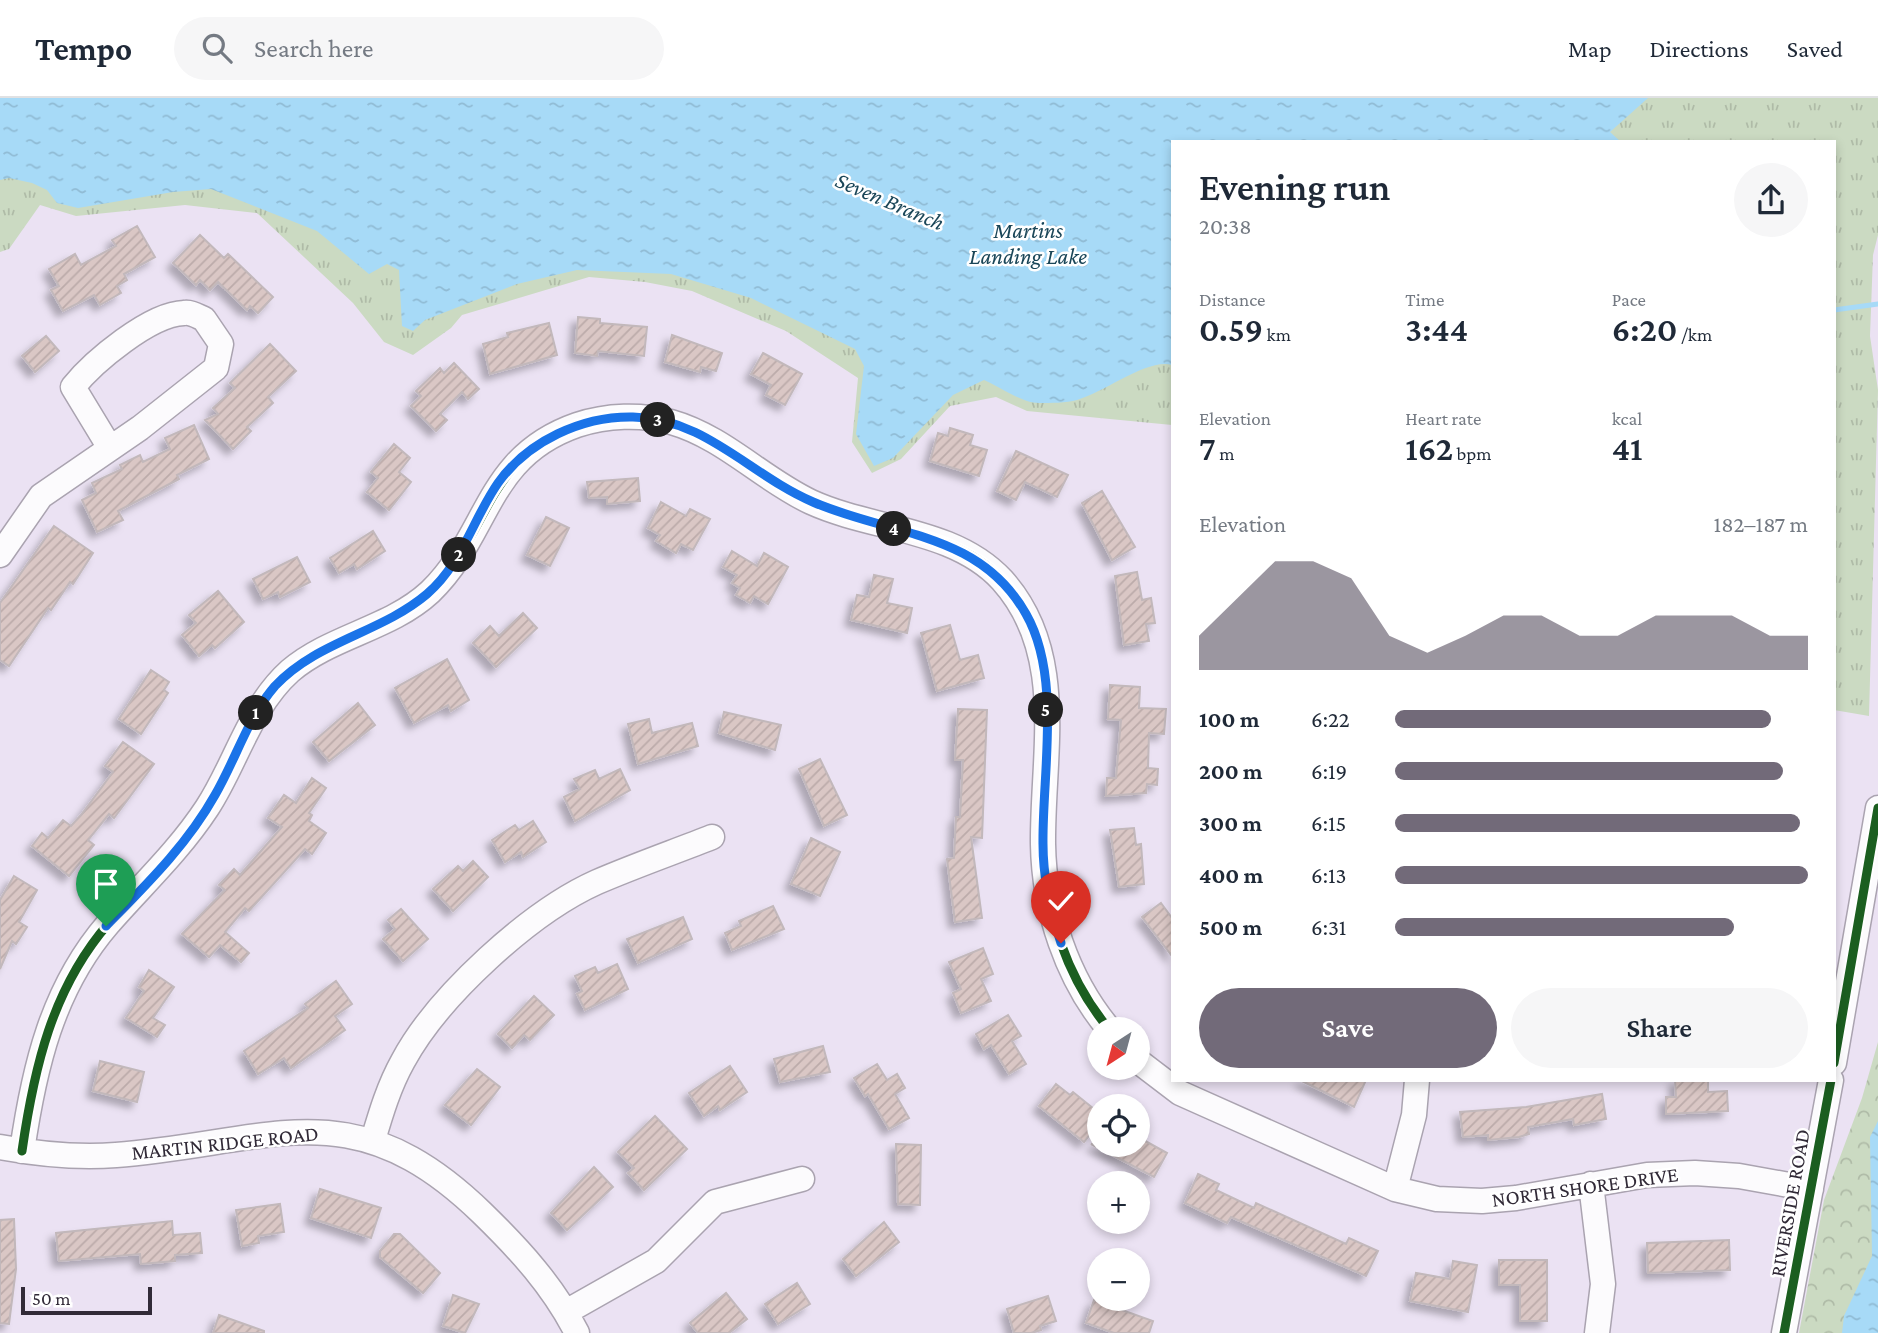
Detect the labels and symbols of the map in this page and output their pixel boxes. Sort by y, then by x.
water label: Seven Branch [832,166,948,236]
water label: Martins Landing Lake [969,217,1087,269]
pin: 3 [640,402,676,438]
pin: 4 [876,512,912,546]
pin: 2 [442,538,476,573]
pin: 5 [1028,692,1064,728]
pin: 1 [238,696,274,730]
pin [76,854,136,926]
pin [1031,871,1091,943]
north arrow [1087,1017,1150,1080]
street label: MARTIN RIDGE ROAD [130,1121,320,1165]
street label: RIVERSIDE ROAD [1765,1127,1815,1279]
street label: NORTH SHORE DRIVE [1490,1162,1680,1212]
scale bar [21,1284,152,1316]

